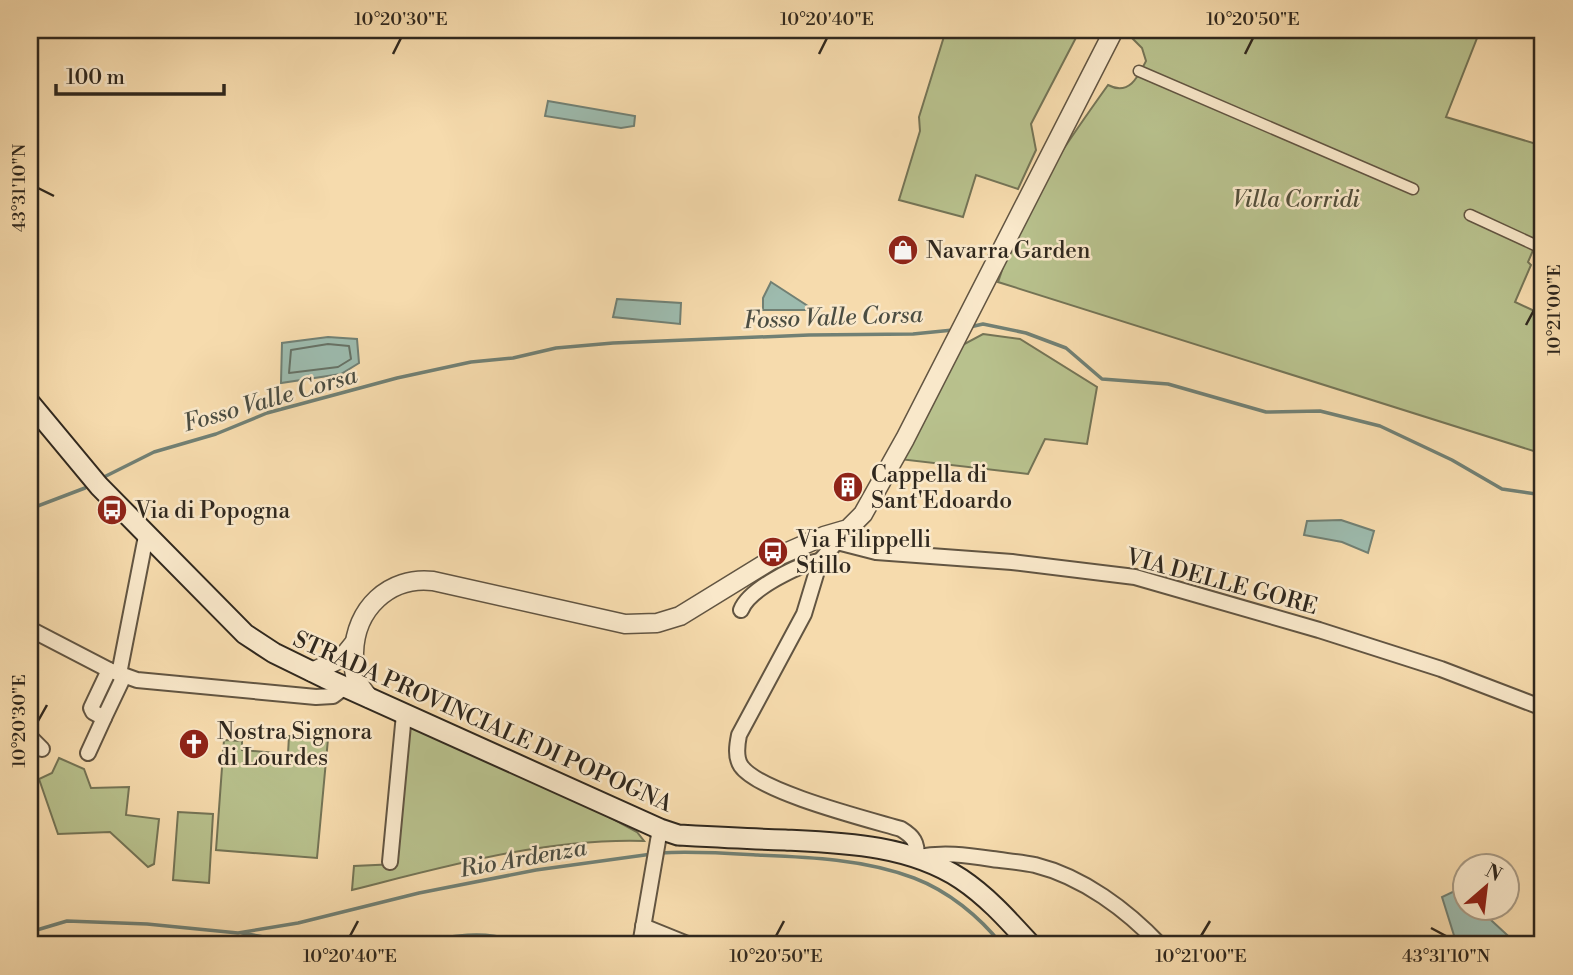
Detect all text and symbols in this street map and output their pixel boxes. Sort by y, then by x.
text: 10°20'30"E [354,8,448,31]
text: 10°20'40"E [780,8,874,31]
text: 10°20'50"E [1206,8,1300,31]
scale bar [56,52,224,96]
text: 100 m [66,65,125,91]
text: 43°31'10"N [8,143,31,232]
park label: Villa Corridi [1232,186,1360,214]
shop icon: Navarra Garden [886,233,920,267]
place label: Navarra Garden [926,237,1091,265]
text: 10°21'00"E [1543,264,1566,356]
water label: Fosso Valle Corsa [743,300,924,336]
water label: Fosso Valle Corsa [180,361,361,439]
place label: Cappella di Sant'Edoardo [871,461,1012,515]
building icon: Cappella di Sant'Edoardo [831,470,865,504]
bus stop icon: Via di Popogna [95,493,129,527]
place label: Via di Popogna [134,497,290,525]
place label: Via Filippelli Stillo [795,526,931,580]
bus stop icon: Via Filippelli Stillo [756,535,790,569]
street label: VIA DELLE GORE [1122,543,1321,621]
street label: STRADA PROVINCIALE DI POPOGNA [289,625,678,819]
text: 10°20'30"E [8,674,31,768]
place label: Nostra Signora di Lourdes [217,718,373,772]
church icon: Nostra Signora di Lourdes [177,727,211,761]
water label: Rio Ardenza [456,833,590,885]
north arrow [1450,852,1520,922]
text: N [1481,859,1506,887]
text: 10°20'40"E [303,945,397,968]
text: 10°20'50"E [729,945,823,968]
text: 10°21'00"E [1155,945,1247,968]
text: 43°31'10"N [1402,945,1491,968]

